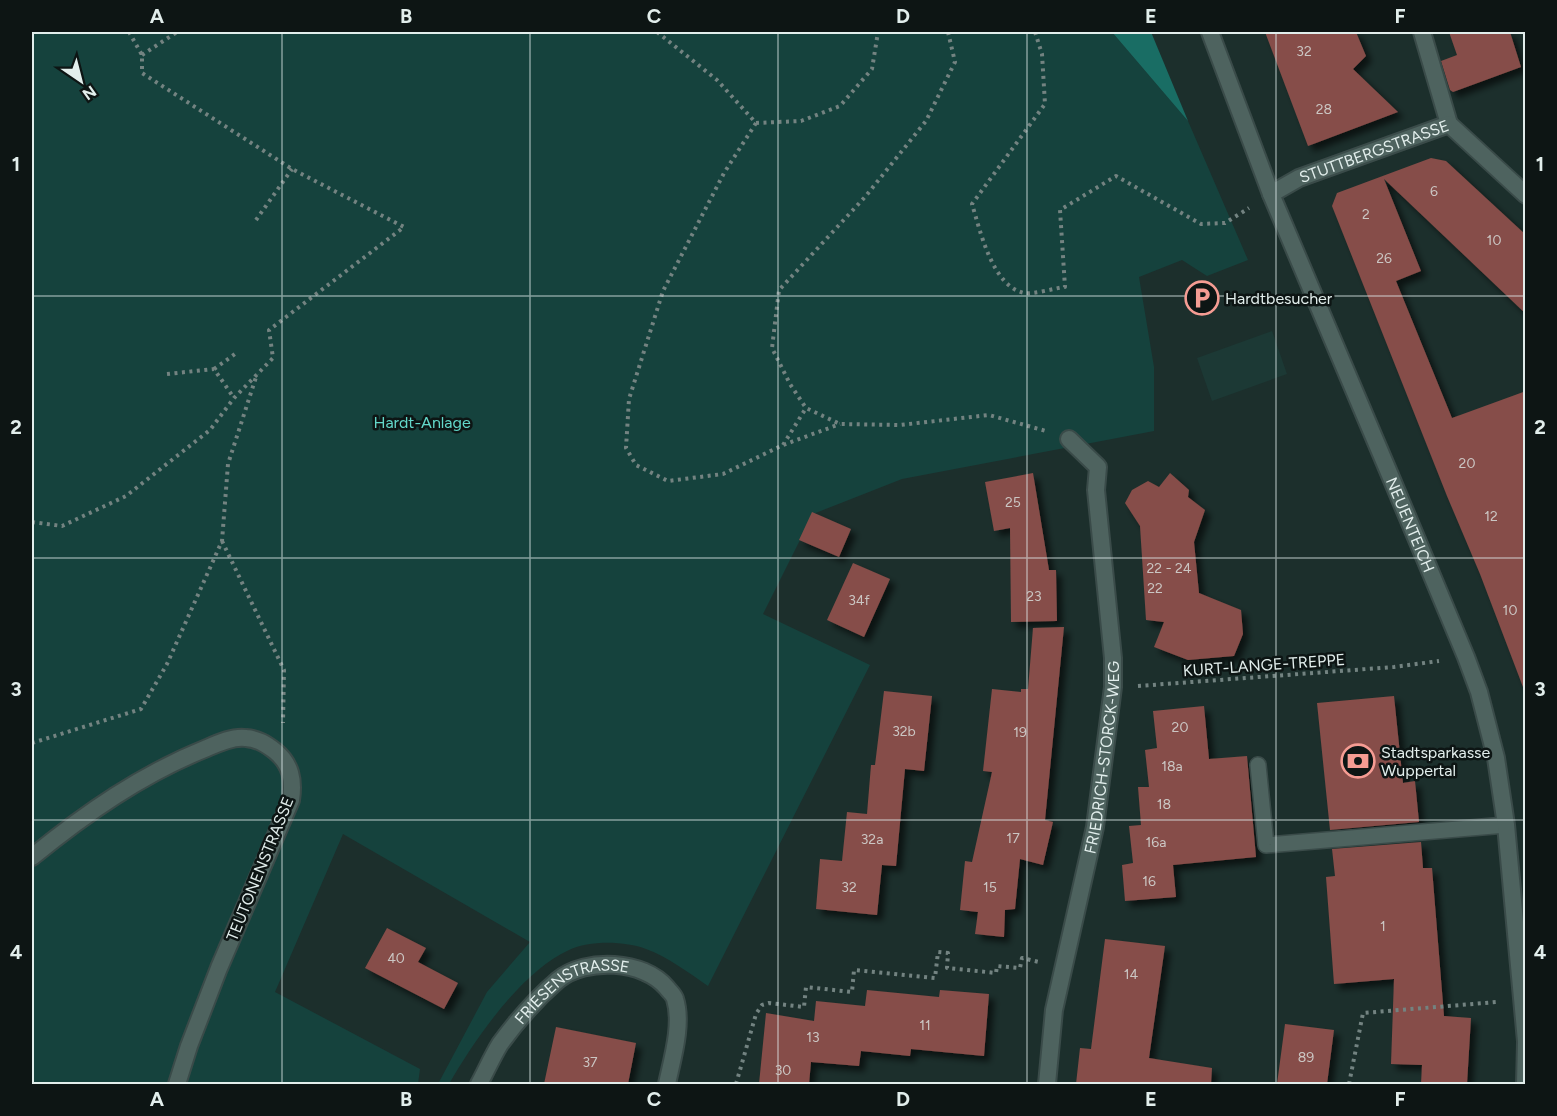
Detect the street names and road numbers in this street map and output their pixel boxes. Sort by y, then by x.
street label: STUTTBERGSTRASSE [1297,115,1451,187]
street label: NEUENTEICH [1382,474,1439,575]
street label: KURT-LANGE-TREPPE [1182,650,1346,680]
street label: FRIEDRICH-STORCK-WEG [1080,661,1123,855]
street label: TEUTONENSTRASSE [222,794,298,944]
street label: FRIESENSTRASSE [510,955,631,1028]

